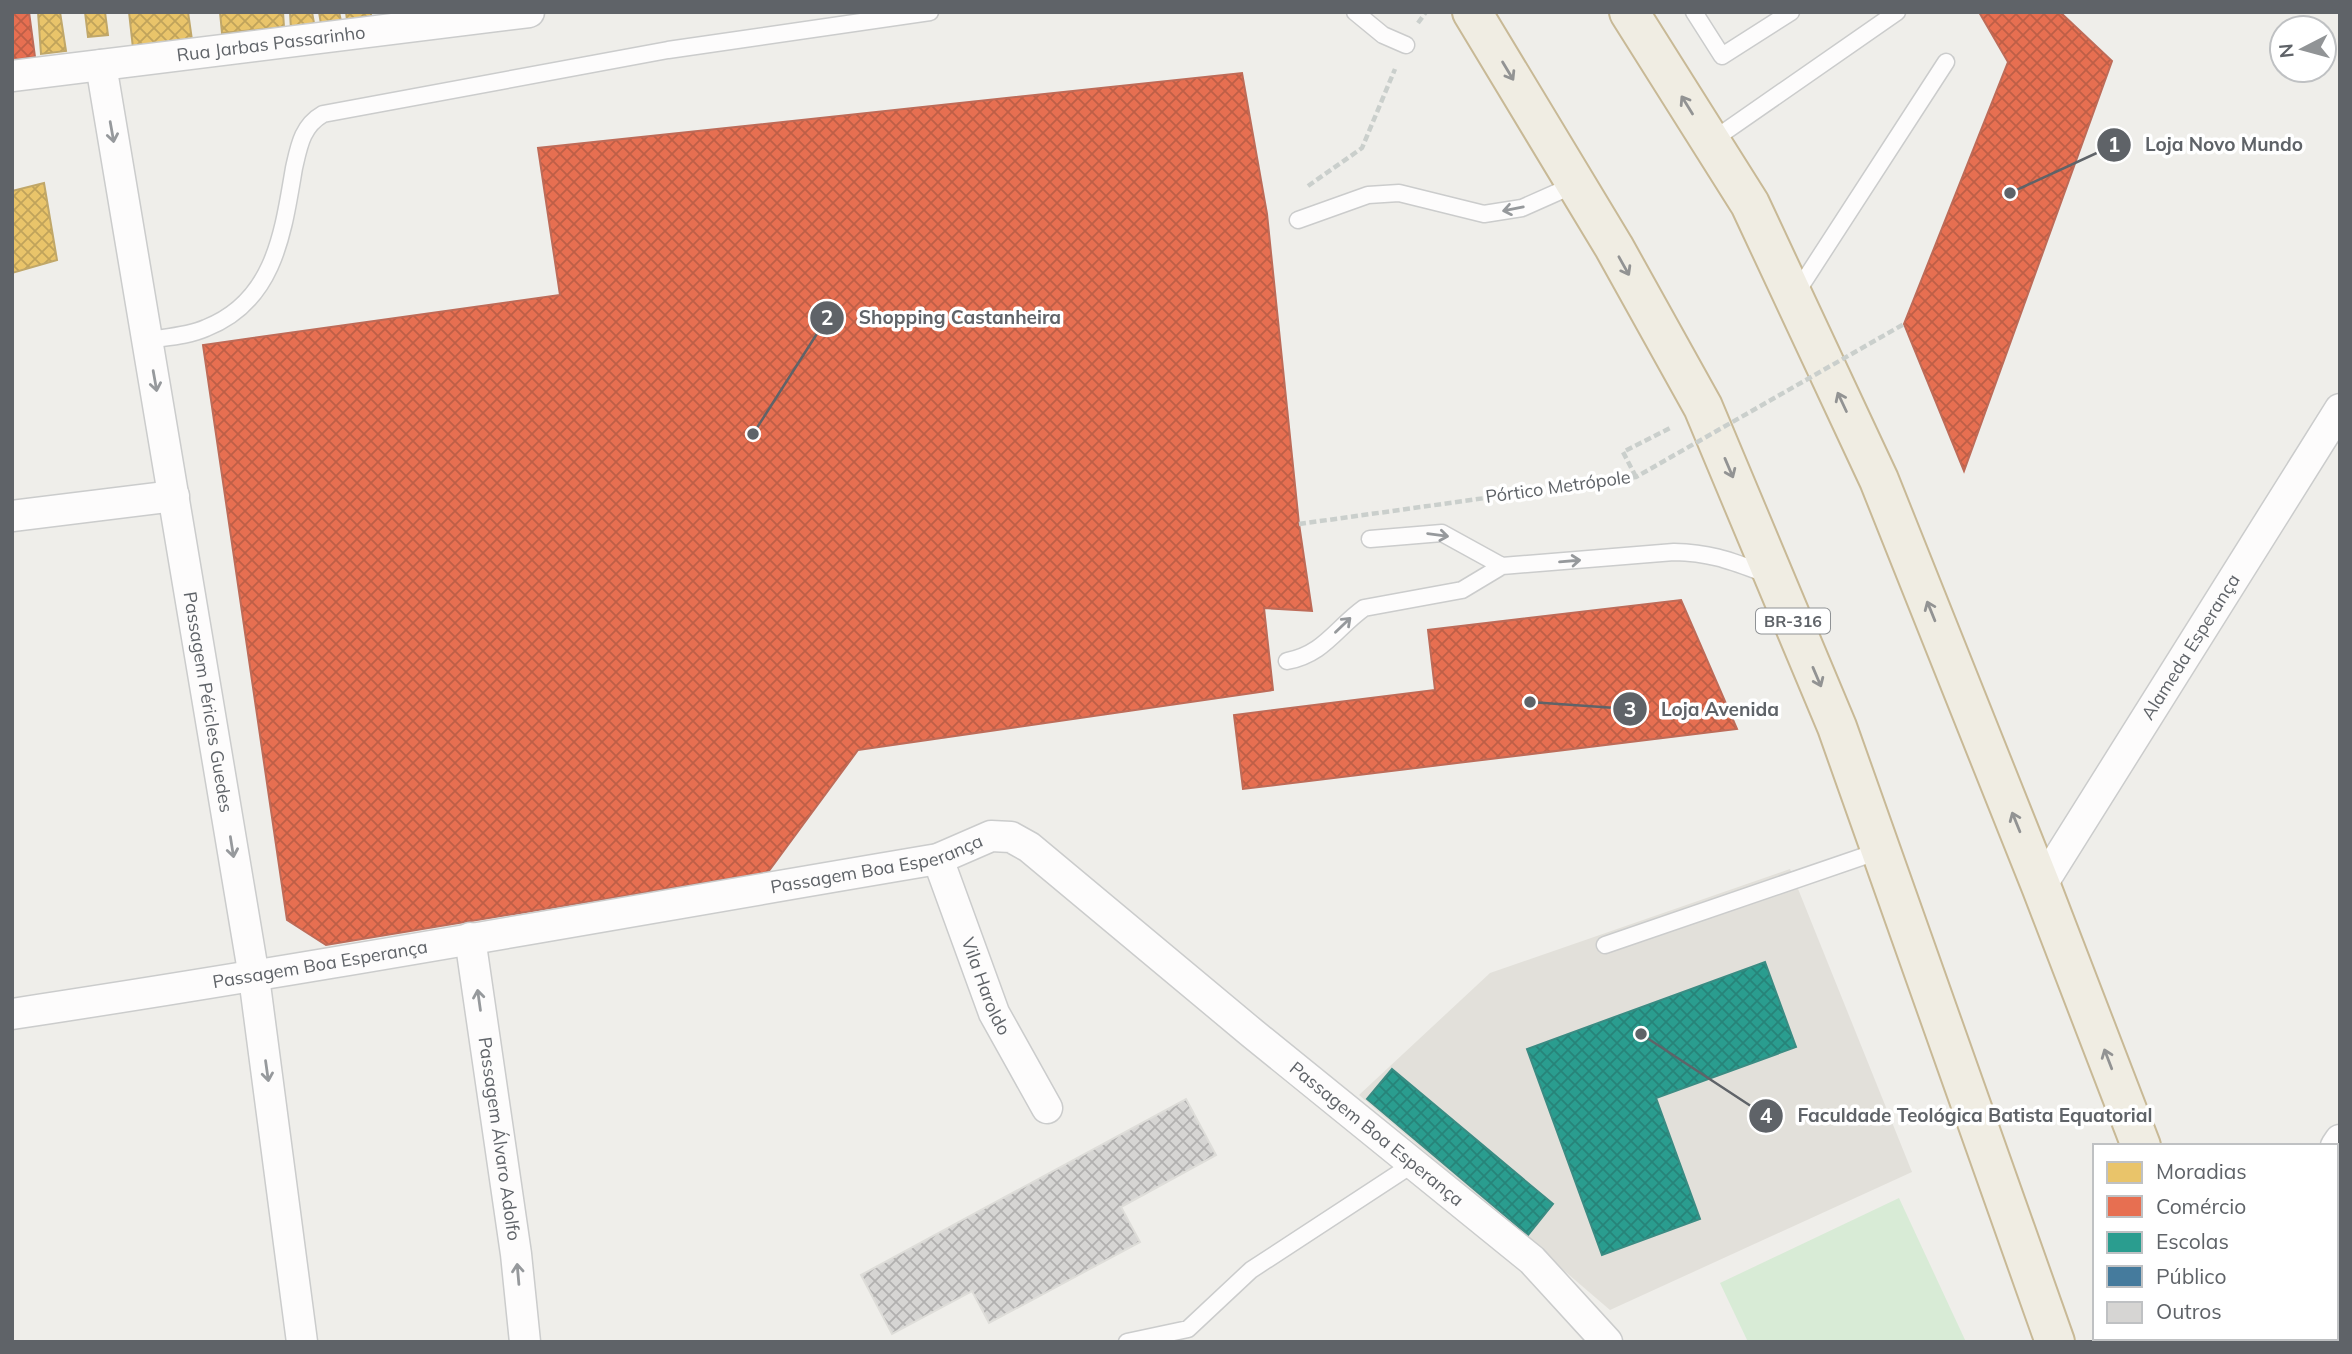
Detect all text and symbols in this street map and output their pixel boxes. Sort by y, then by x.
north arrow [2268,14,2338,84]
street label: Rua Jarbas Passarinho [175,20,367,67]
text: N [2273,42,2299,59]
one-way arrow [1501,60,1515,80]
one-way arrow [1680,96,1695,115]
one-way arrow [106,120,119,143]
callout: Loja Novo Mundo [2096,125,2317,165]
text: 1 [2108,131,2120,157]
text: Loja Novo Mundo [2145,132,2303,156]
one-way arrow [1502,203,1525,217]
one-way arrow [1618,255,1631,276]
callout: Shopping Castanheira [810,298,1075,338]
text: 2 [821,304,833,330]
text: Shopping Castanheira [859,305,1061,329]
one-way arrow [149,369,162,391]
one-way arrow [1835,392,1849,413]
one-way arrow [1723,456,1736,478]
street label: Pórtico Metrópole [1484,465,1632,508]
one-way arrow [1426,529,1448,542]
one-way arrow [1559,554,1581,567]
street label: Alameda Esperança [2136,570,2245,724]
street label: Passagem Péricles Guedes [179,590,238,814]
one-way arrow [1924,601,1937,622]
road number: BR-316 [1756,608,1830,634]
one-way arrow [1334,617,1351,634]
one-way arrow [1811,666,1824,688]
callout: Loja Avenida [1612,689,1793,729]
text: 3 [1624,696,1636,722]
text: Loja Avenida [1661,697,1779,721]
one-way arrow [2008,812,2021,834]
street label: Passagem Boa Esperança [769,829,986,898]
one-way arrow [226,835,239,857]
street label: Vila Haroldo [956,934,1016,1039]
street label: Passagem Boa Esperança [211,935,429,993]
one-way arrow [472,989,485,1012]
street label: Passagem Álvaro Adolfo [474,1035,526,1242]
one-way arrow [2100,1049,2113,1071]
street label: Passagem Boa Esperança [1285,1056,1469,1211]
one-way arrow [260,1060,273,1082]
callout: Faculdade Teológica Batista Equatorial [1749,1096,2167,1136]
text: 4 [1760,1102,1773,1128]
text: Faculdade Teológica Batista Equatorial [1798,1103,2152,1127]
legend [2093,1144,2338,1340]
text: Moradias [2156,1158,2247,1184]
text: Comércio [2156,1193,2246,1219]
text: Escolas [2156,1228,2229,1254]
one-way arrow [511,1263,524,1286]
text: Público [2156,1263,2226,1289]
text: Outros [2156,1298,2222,1324]

